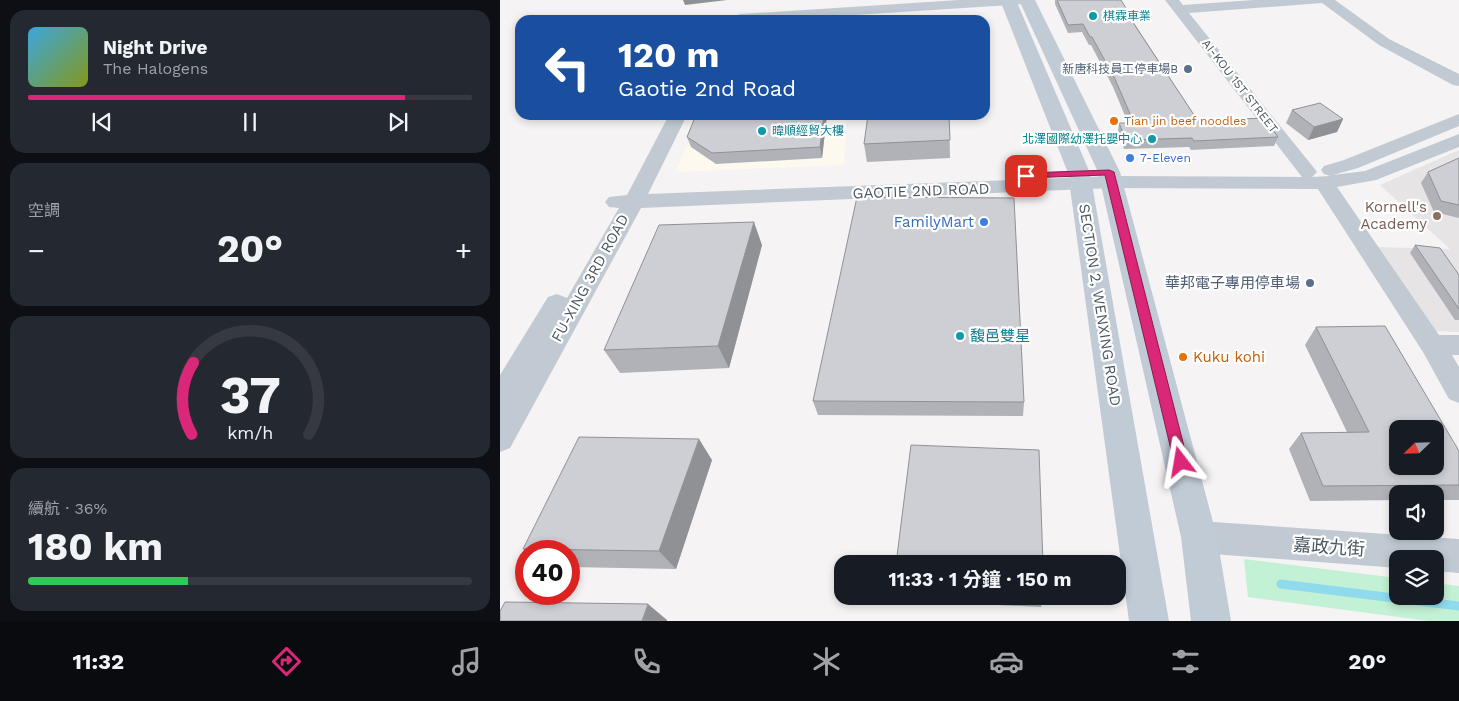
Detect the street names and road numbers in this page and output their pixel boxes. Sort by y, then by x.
street label: AI-KOU 1ST STREET [1199,37,1281,135]
street label: GAOTIE 2ND ROAD [852,180,990,202]
street label: SECTION 2, WENXING ROAD [1075,203,1125,407]
street label: FU-XING 3RD ROAD [547,211,633,345]
street label: 嘉政九街 [1292,534,1366,559]

